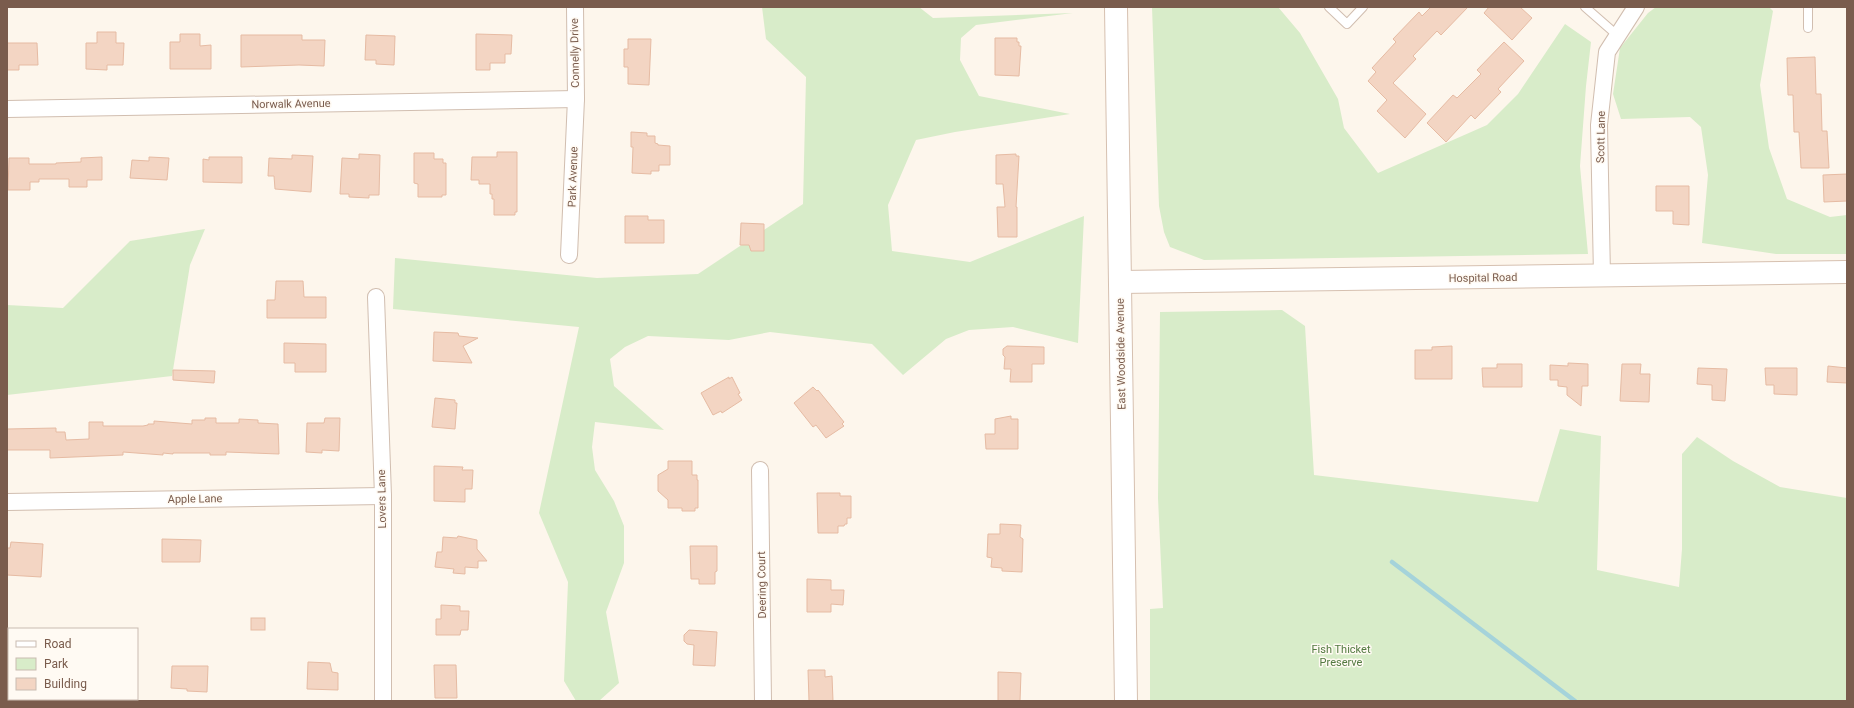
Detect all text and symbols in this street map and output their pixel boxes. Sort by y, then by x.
street label: Connelly Drive [568,18,582,88]
street label: Norwalk Avenue [251,97,331,111]
street label: Scott Lane [1594,111,1608,163]
street label: Park Avenue [565,146,581,208]
street label: Hospital Road [1448,271,1518,285]
street label: East Woodside Avenue [1114,298,1128,410]
street label: Lovers Lane [375,469,389,529]
street label: Apple Lane [168,492,223,506]
street label: Deering Court [755,551,769,619]
legend [8,628,138,700]
text: Road [44,637,72,651]
park label: Fish Thicket Preserve [1312,643,1371,669]
text: Park [44,657,69,671]
text: Building [44,677,87,691]

